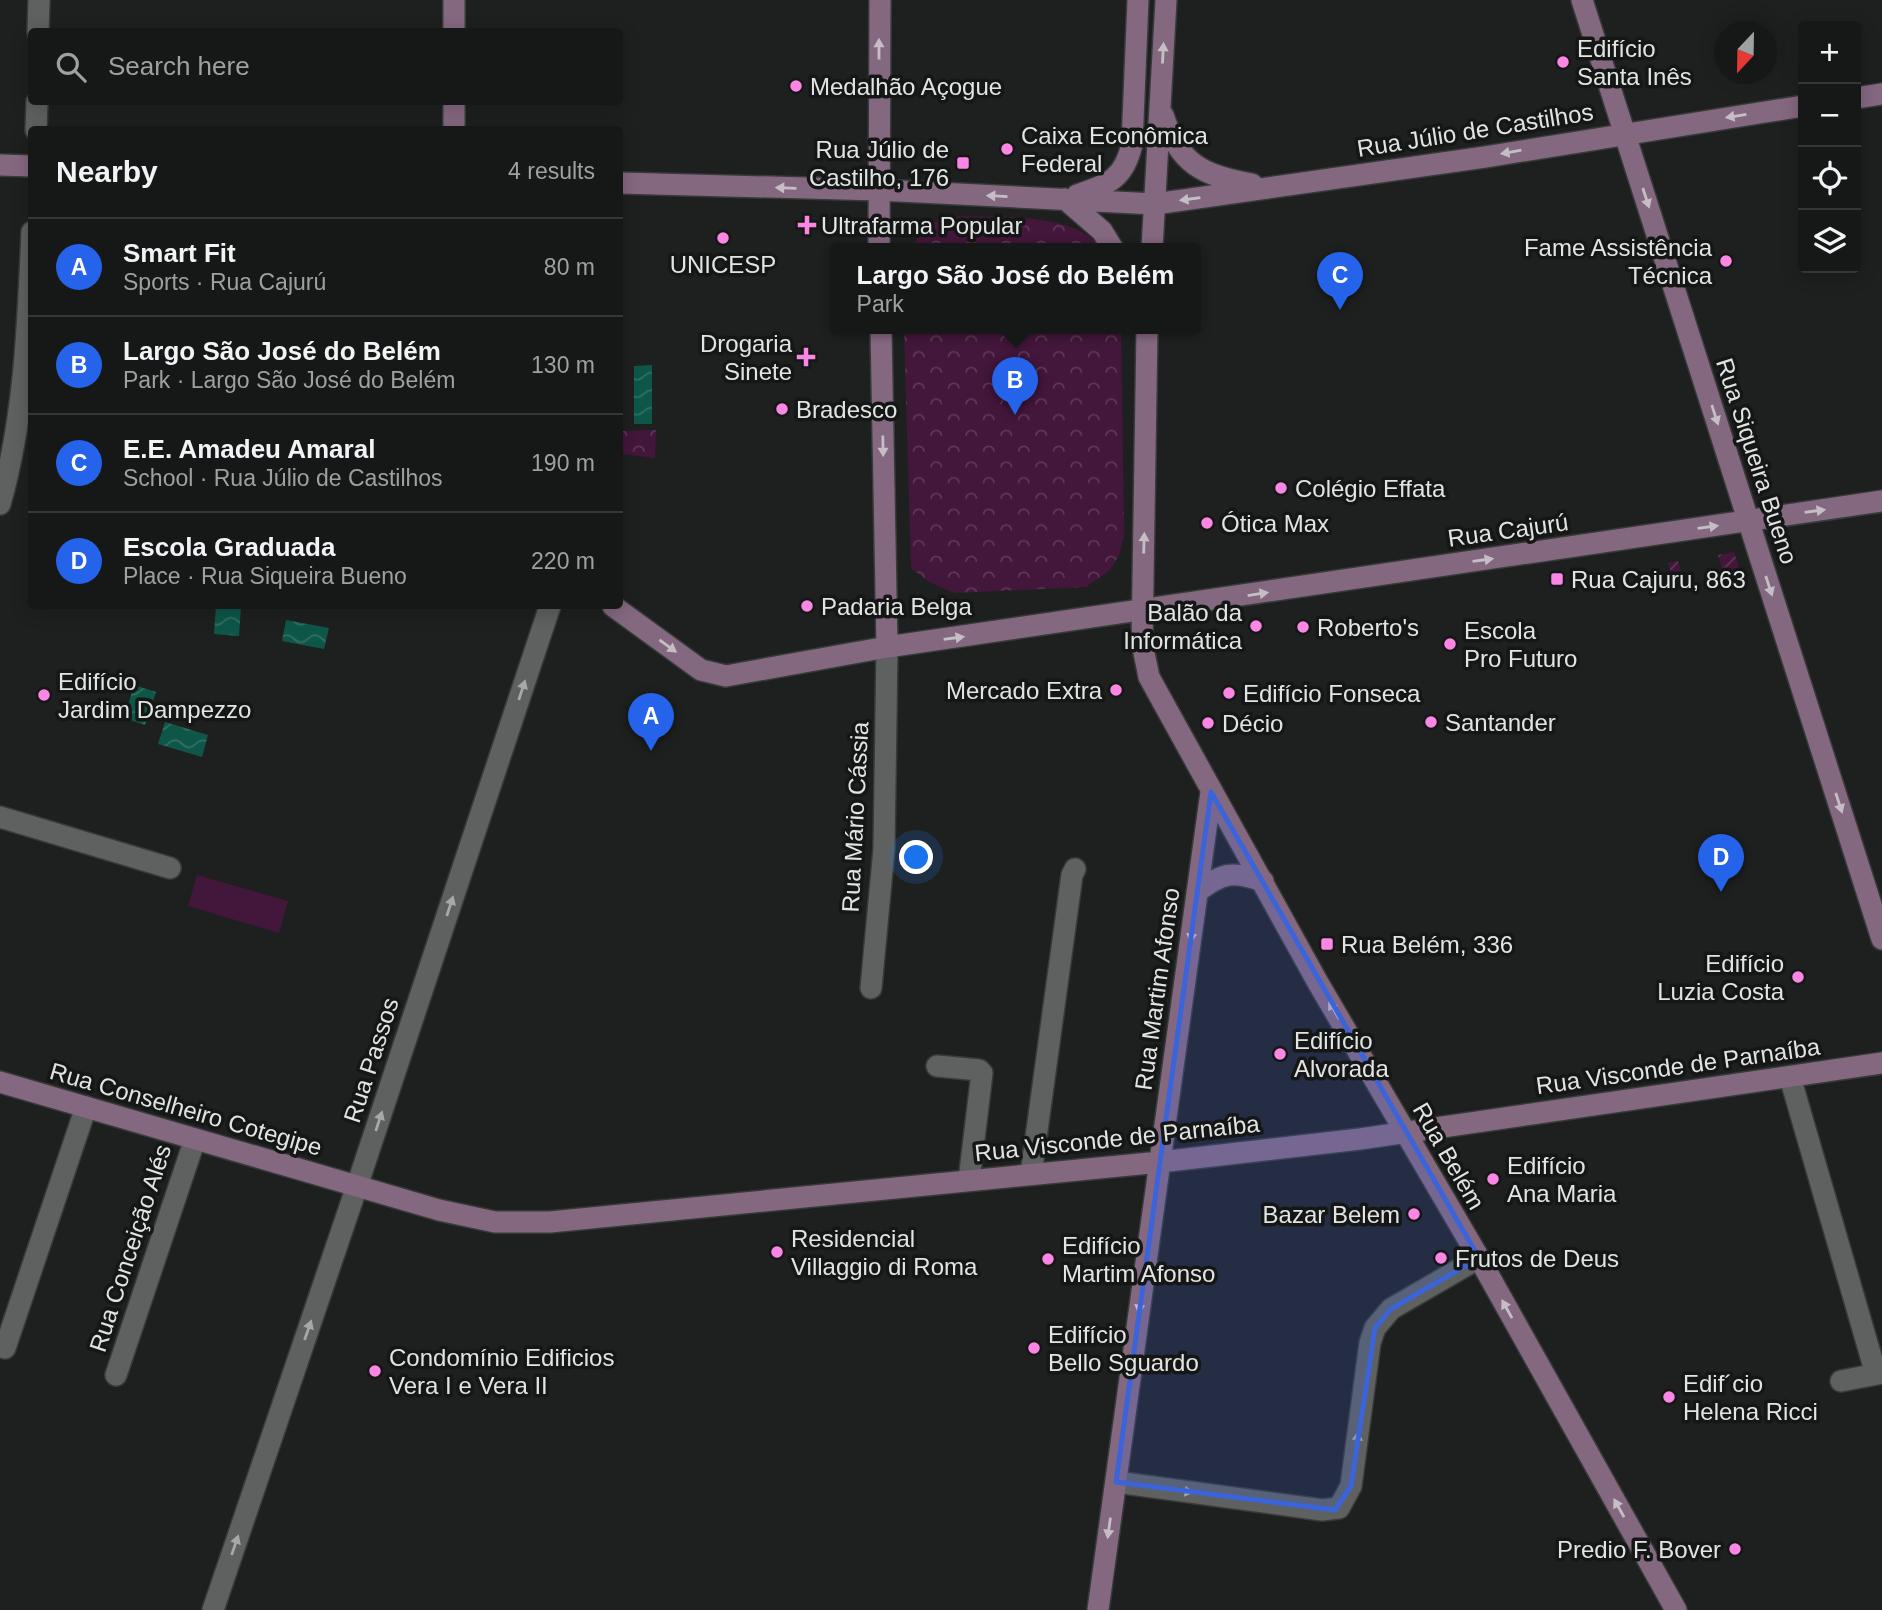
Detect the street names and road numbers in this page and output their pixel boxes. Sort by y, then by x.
street label: Rua Júlio de Castilhos [1355,98,1595,162]
street label: Rua Siqueira Bueno [1711,355,1803,567]
street label: Rua Cajurú [1446,508,1570,552]
street label: Rua Mário Cássia [837,720,874,913]
street label: Rua Martim Afonso [1129,886,1185,1092]
street label: Rua Passos [338,994,404,1126]
street label: Rua Visconde de Parnaíba [1534,1033,1822,1099]
street label: Rua Conselheiro Cotegipe [47,1057,325,1161]
street label: Rua Belém [1408,1098,1490,1214]
street label: Rua Visconde de Parnaíba [973,1110,1261,1166]
street label: Rua Conceição Alés [84,1141,176,1355]

